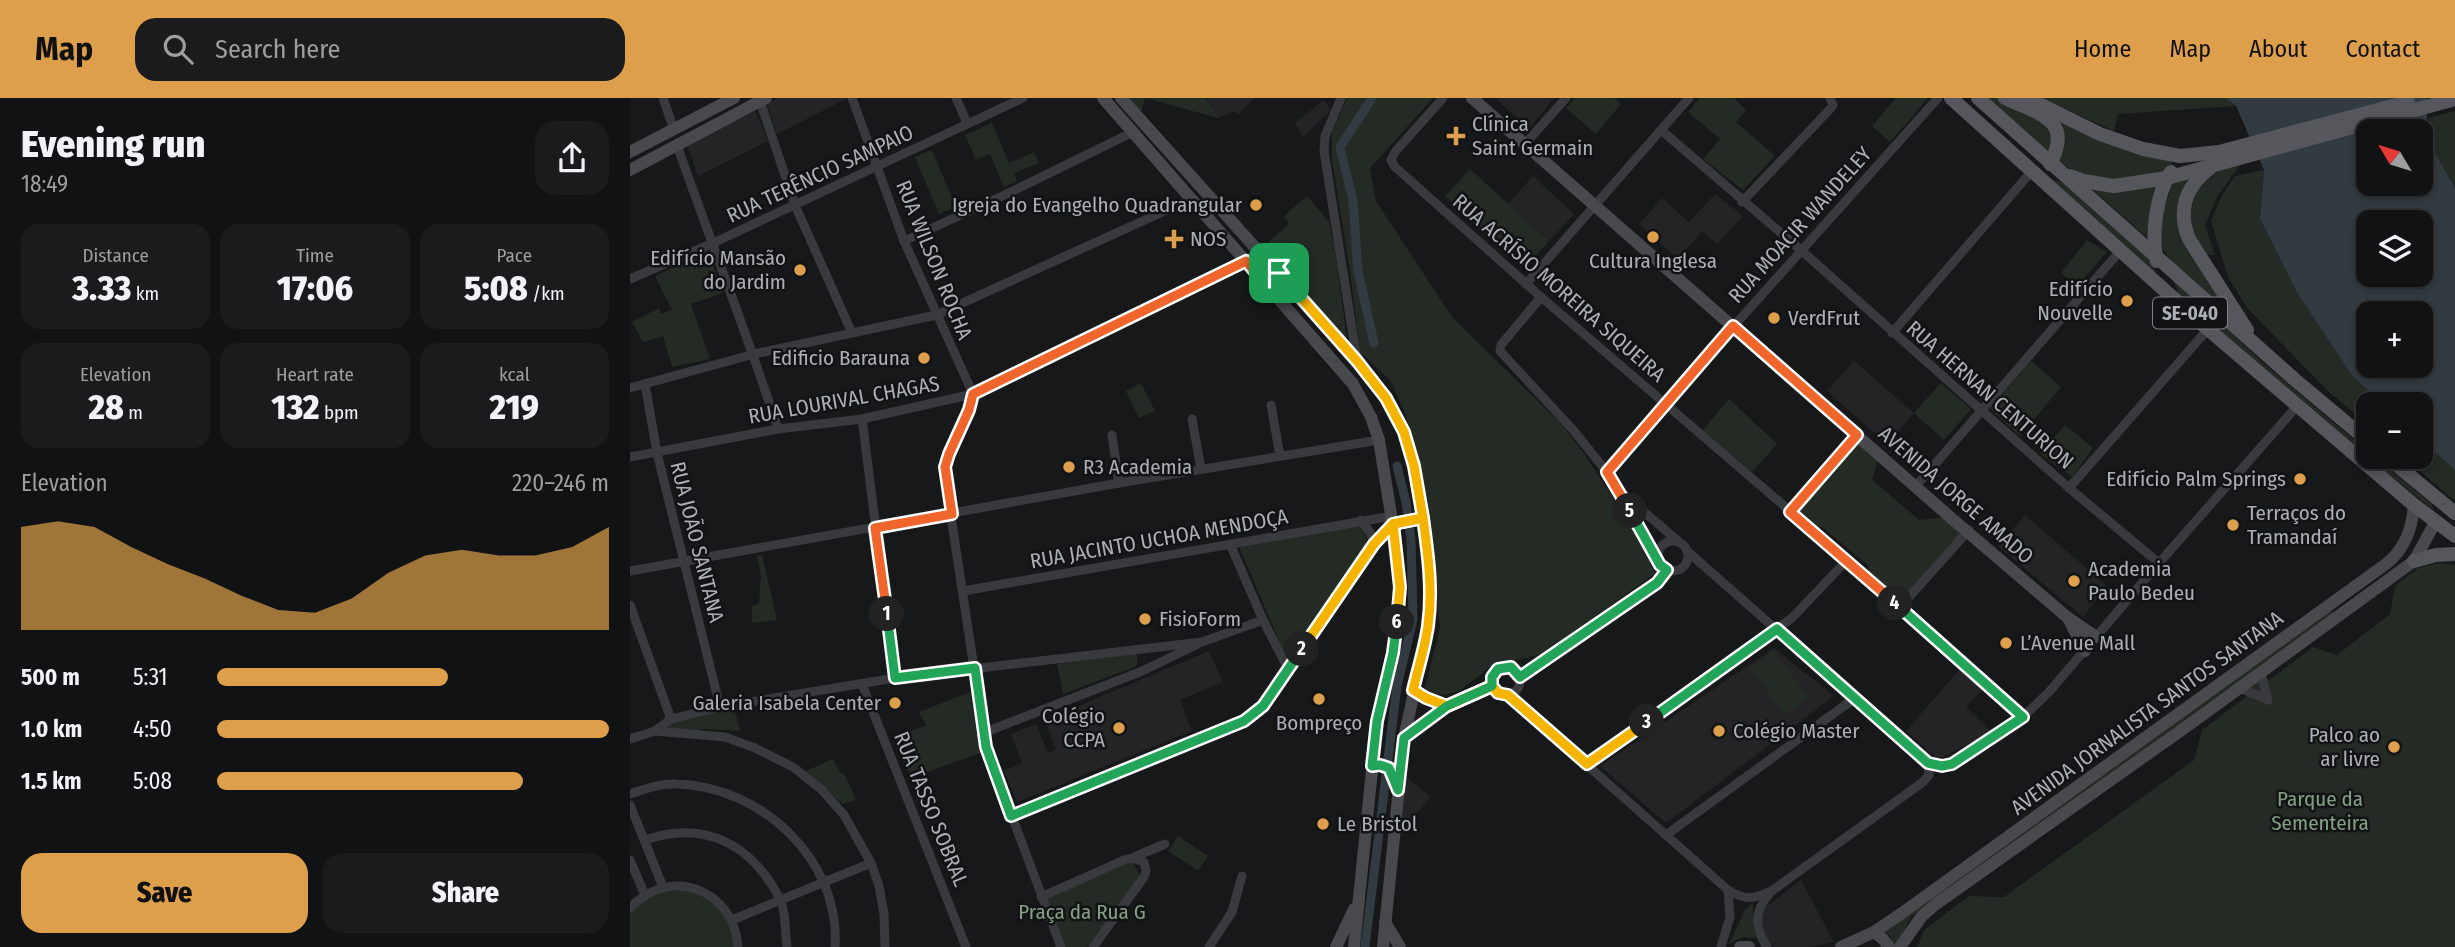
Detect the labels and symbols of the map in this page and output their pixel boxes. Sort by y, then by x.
place label: Clínica Saint Germain [1472,111,1593,161]
street label: RUA TERÊNCIO SAMPAIO [722,119,918,229]
north arrow [2356,119,2432,196]
marker: Clínica Saint Germain [1446,126,1466,146]
street label: RUA MOACIR WANDELEY [1723,141,1877,309]
street label: RUA WILSON ROCHA [890,176,978,344]
street label: RUA ACRÍSIO MOREIRA SIQUEIRA [1447,189,1671,387]
place label: Igreja do Evangelho Quadrangular [952,192,1243,218]
marker: Igreja do Evangelho Quadrangular [1248,197,1264,213]
place label: NOS [1190,226,1226,252]
marker: NOS [1164,229,1184,249]
marker: Cultura Inglesa [1645,229,1661,245]
pin [1249,243,1309,303]
place label: Edifício Mansão do Jardim [650,245,786,295]
place label: Cultura Inglesa [1589,248,1717,274]
marker: Edifício Mansão do Jardim [792,262,808,278]
place label: Edifício Nouvelle [2037,276,2113,326]
marker: Edifício Nouvelle [2119,293,2135,309]
road number: SE-040 [2153,298,2227,328]
place label: VerdFrut [1788,305,1860,331]
marker: VerdFrut [1766,310,1782,326]
street label: RUA HERNAN CENTURION [1901,315,2079,475]
place label: Edificio Barauna [772,345,910,371]
marker: Edificio Barauna [916,350,932,366]
street label: RUA LOURIVAL CHAGAS [746,370,942,430]
street label: AVENIDA JORGE AMADO [1873,421,2039,569]
place label: R3 Academia [1083,454,1192,480]
street label: RUA JOÃO SANTANA [664,459,730,625]
marker: R3 Academia [1061,459,1077,475]
place label: Edifício Palm Springs [2106,466,2286,492]
marker: Edifício Palm Springs [2292,471,2308,487]
pin: 5 [1612,494,1648,528]
place label: Terraços do Tramandaí [2247,500,2346,550]
street label: RUA JACINTO UCHOA MENDOÇA [1028,504,1290,574]
marker: Terraços do Tramandaí [2225,517,2241,533]
place label: Academia Paulo Bedeu [2088,556,2195,606]
marker: Academia Paulo Bedeu [2066,573,2082,589]
pin: 4 [1878,586,1912,620]
pin: 1 [870,596,904,632]
pin: 6 [1380,604,1414,640]
street label: AVENIDA JORNALISTA SANTOS SANTANA [2006,605,2288,821]
place label: FisioForm [1159,606,1241,632]
marker: FisioForm [1137,611,1153,627]
place label: L’Avenue Mall [2020,630,2136,656]
pin: 2 [1284,632,1320,666]
marker: L’Avenue Mall [1998,635,2014,651]
place label: Galeria Isabela Center [692,690,882,716]
marker: Bompreço [1311,691,1327,707]
marker: Galeria Isabela Center [887,695,903,711]
place label: Colégio CCPA [1042,703,1105,753]
pin: 3 [1630,704,1664,740]
place label: Bompreço [1276,710,1362,736]
place label: Colégio Master [1733,718,1860,744]
marker: Colégio CCPA [1111,720,1127,736]
place label: Palco ao ar livre [2309,722,2380,772]
marker: Colégio Master [1711,723,1727,739]
street label: RUA TASSO SOBRAL [888,728,974,891]
marker: Palco ao ar livre [2386,739,2402,755]
park label: Parque da Sementeira [2271,786,2369,836]
place label: Le Bristol [1337,811,1418,837]
marker: Le Bristol [1315,816,1331,832]
park label: Praça da Rua G [1018,899,1146,925]

